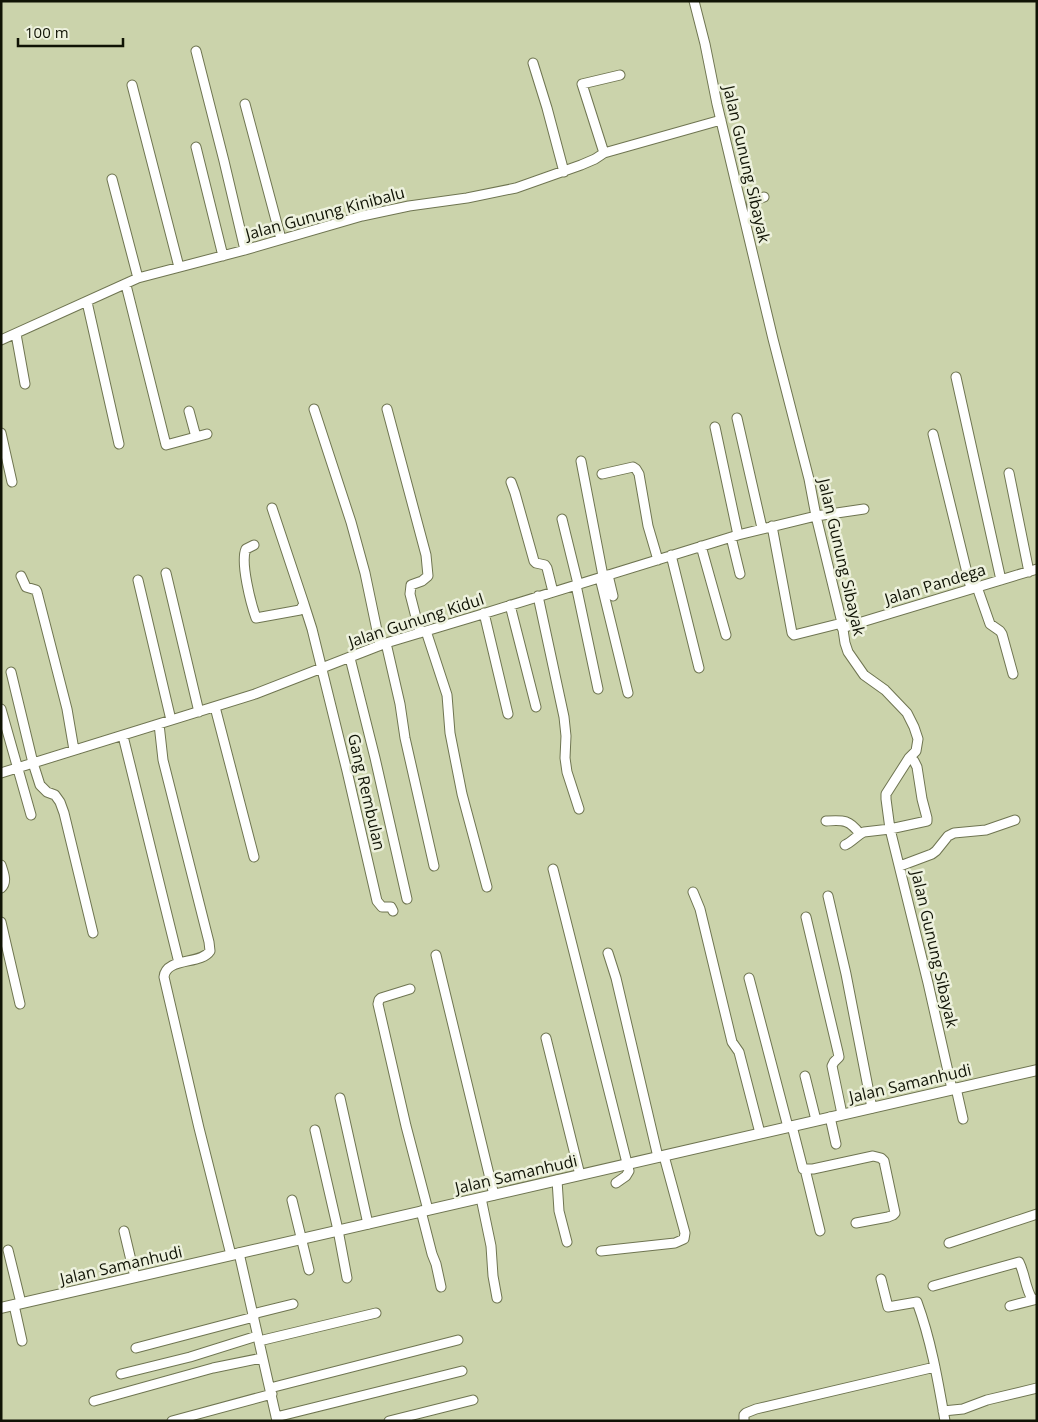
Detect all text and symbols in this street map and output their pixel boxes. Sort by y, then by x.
scale bar [18,15,122,47]
text: 100 m [25,22,69,42]
street label: Jalan Gunung Sibayak [718,81,776,245]
street label: Jalan Gunung Kinibalu [241,181,407,245]
street label: Jalan Gunung Sibayak [813,474,871,638]
street label: Jalan Pandega [880,558,988,610]
street label: Jalan Gunung Kidul [344,588,487,653]
street label: Gang Rembulan [343,731,391,853]
street label: Jalan Gunung Sibayak [906,866,964,1030]
street label: Jalan Samanhudi [845,1058,973,1108]
street label: Jalan Samanhudi [451,1149,579,1199]
street label: Jalan Samanhudi [56,1240,184,1290]

